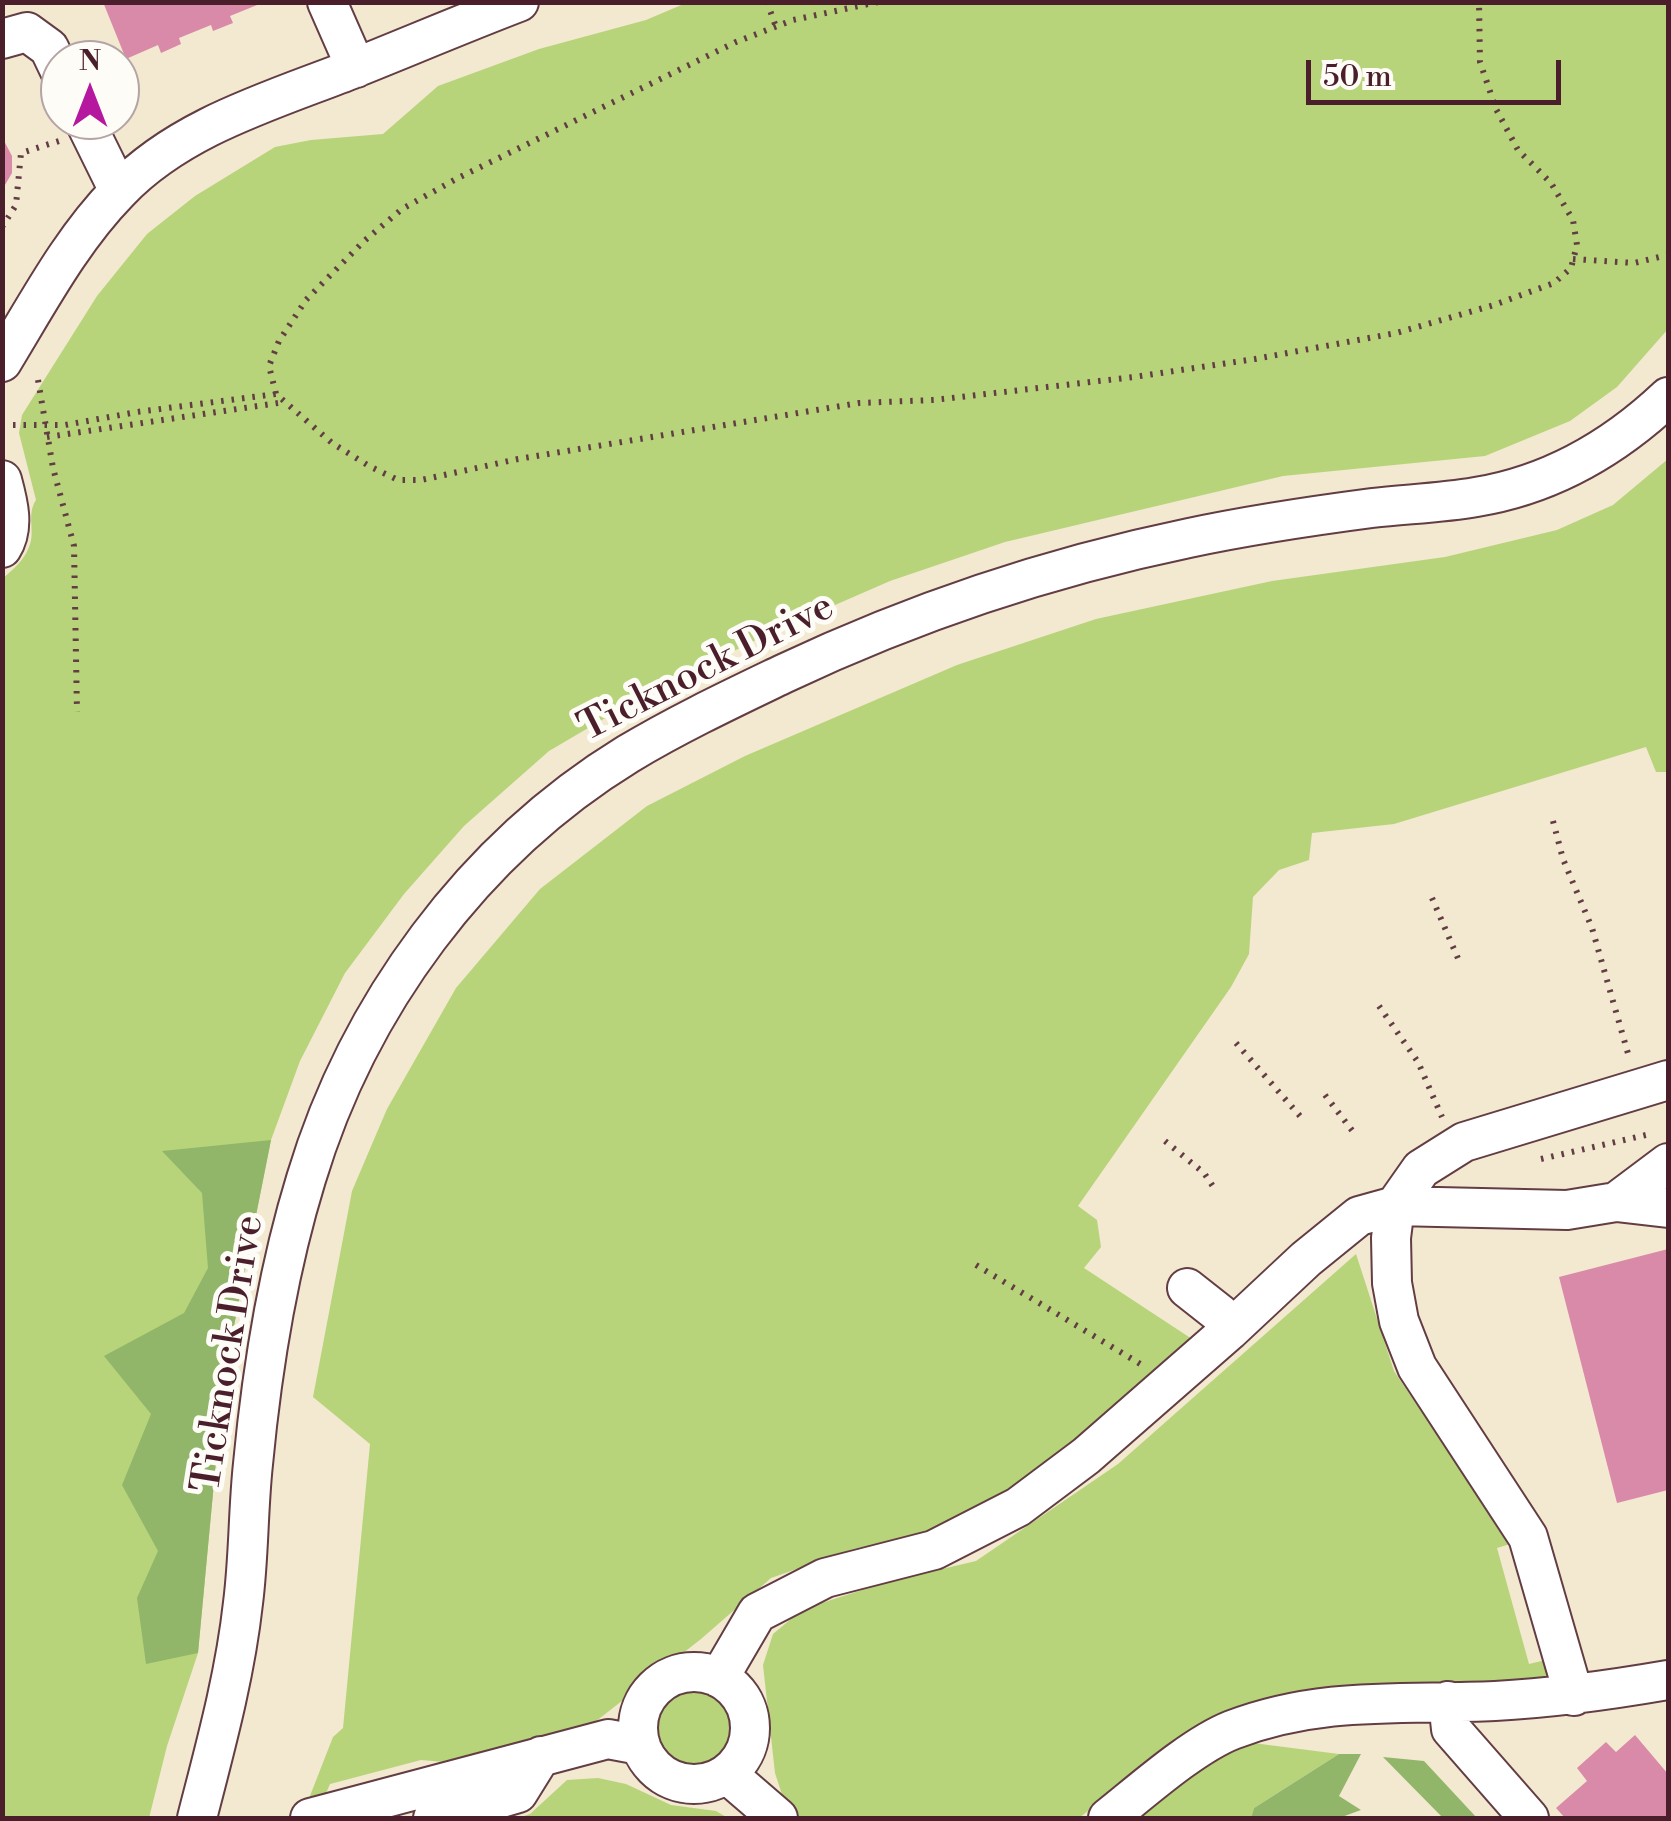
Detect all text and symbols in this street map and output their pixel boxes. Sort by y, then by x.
north arrow [40,40,140,140]
scale bar [1311,40,1566,102]
text: N [79,44,101,79]
text: 50 m [1323,58,1392,96]
street label: Ticknock Drive [572,584,842,754]
street label: Ticknock Drive [184,1212,276,1496]

